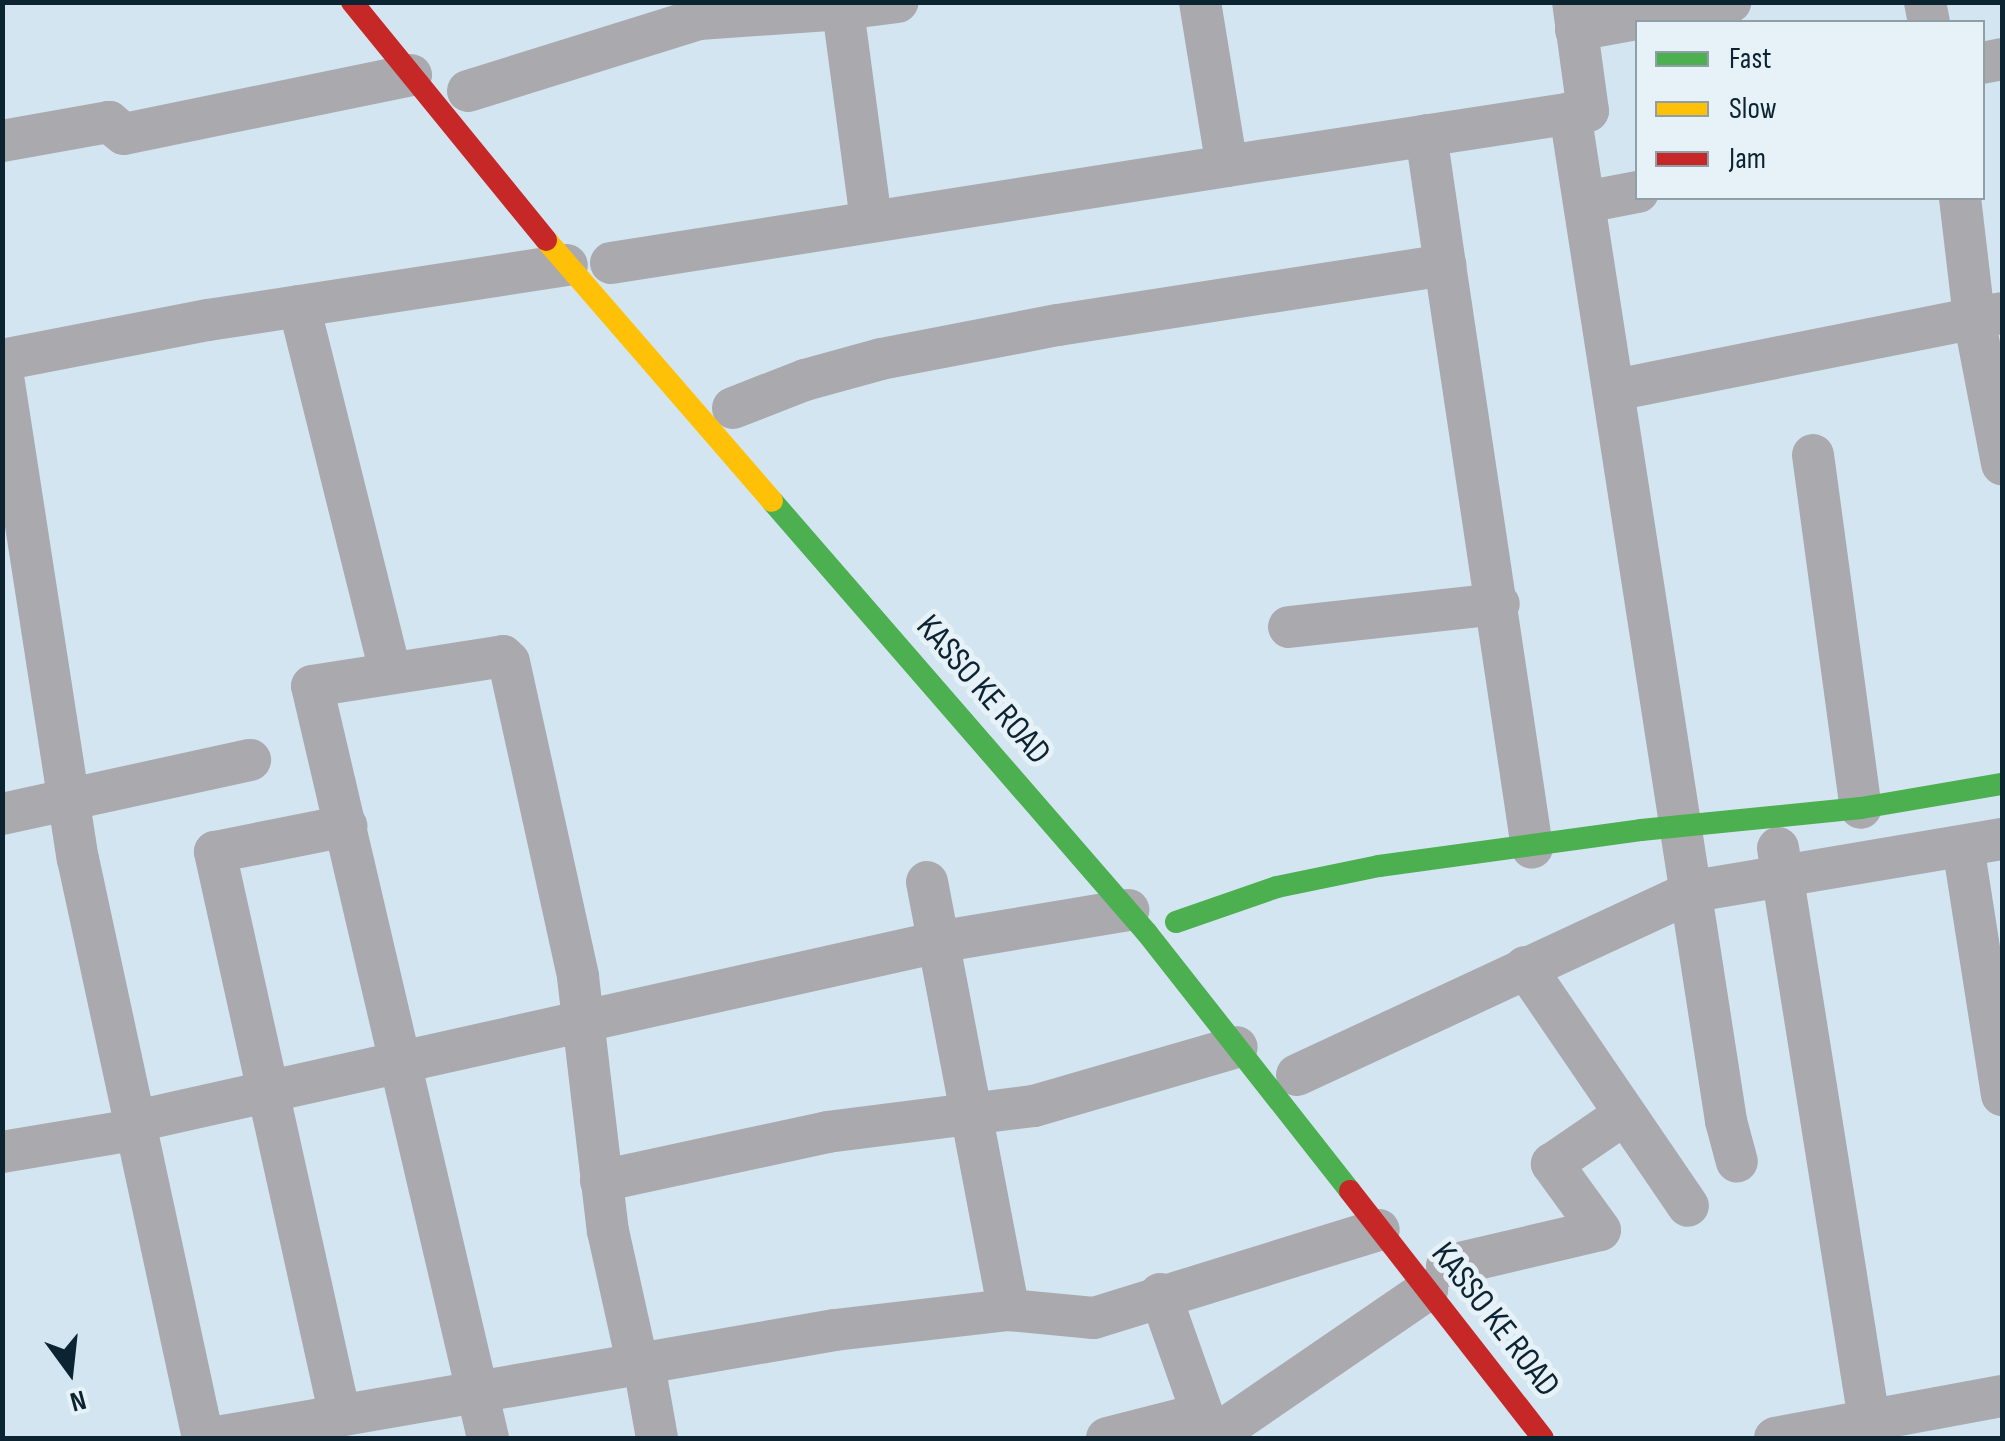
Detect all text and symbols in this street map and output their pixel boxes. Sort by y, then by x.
legend [1635,20,1985,200]
text: Fast [1729,41,1771,77]
text: Slow [1729,91,1777,127]
text: Jam [1729,141,1766,177]
street label: KASSO KE ROAD [907,607,1059,773]
street label: KASSO KE ROAD [1422,1235,1568,1405]
north arrow [20,1321,120,1421]
text: N [66,1383,89,1418]

